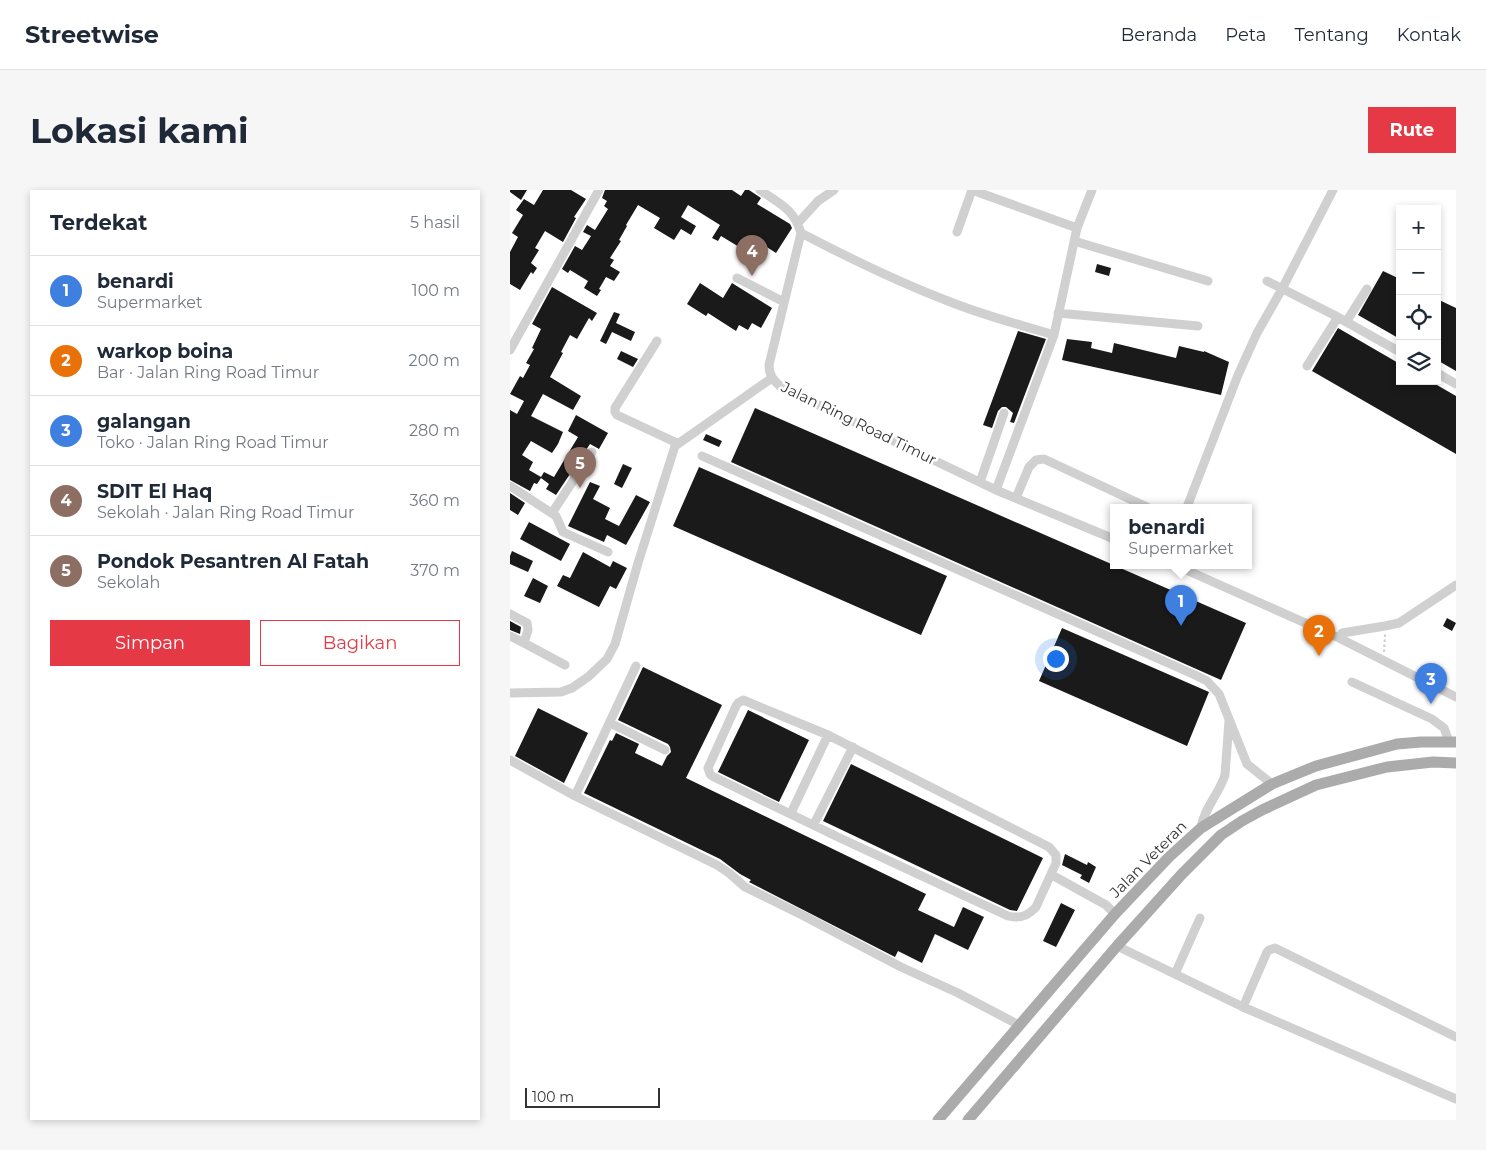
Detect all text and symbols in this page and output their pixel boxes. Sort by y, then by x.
text: Streetwise [25,20,159,49]
text: Beranda [1121,24,1197,46]
text: Peta [1225,24,1266,46]
text: Tentang [1294,24,1369,46]
text: Kontak [1397,24,1461,46]
button: Rute [1368,107,1456,153]
text: Lokasi kami [30,109,249,152]
map controls [1396,205,1441,385]
button: + [1396,205,1441,250]
text: Terdekat [50,210,147,235]
text: 5 hasil [410,213,460,232]
pin: 4 [736,235,768,276]
button: − [1396,250,1441,295]
text: benardi [97,270,174,293]
text: 1 [63,281,69,300]
text: 100 m [412,281,460,300]
text: Supermarket [97,293,203,312]
button: locate [1396,295,1441,340]
text: warkop boina [97,340,233,363]
button: layers [1396,340,1441,385]
text: 2 [61,351,71,370]
text: 200 m [409,351,460,370]
text: Bar · Jalan Ring Road Timur [97,363,319,382]
street label: Jalan Ring Road Timur [777,377,940,469]
text: galangan [97,410,191,433]
text: 3 [61,421,71,440]
text: 280 m [409,421,460,440]
text: Toko · Jalan Ring Road Timur [97,433,329,452]
pin: 5 [564,447,596,488]
text: SDIT El Haq [97,480,212,503]
text: 4 [60,491,72,510]
text: 360 m [409,491,460,510]
text: Sekolah · Jalan Ring Road Timur [97,503,354,522]
popup [1110,504,1252,569]
text: benardi [1128,516,1205,539]
text: Supermarket [1128,539,1234,558]
text: Pondok Pesantren Al Fatah [97,550,369,573]
text: 5 [61,561,71,580]
text: 370 m [410,561,460,580]
text: Sekolah [97,573,160,592]
pin: 1 [1165,585,1197,626]
pin: 2 [1303,615,1335,656]
button: Simpan [50,620,250,666]
button: Bagikan [260,620,460,666]
your location [1043,646,1069,672]
pin: 3 [1415,663,1447,704]
street label: Jalan Veteran [1105,816,1191,902]
scale bar [525,1085,660,1108]
text: 100 m [532,1088,574,1106]

